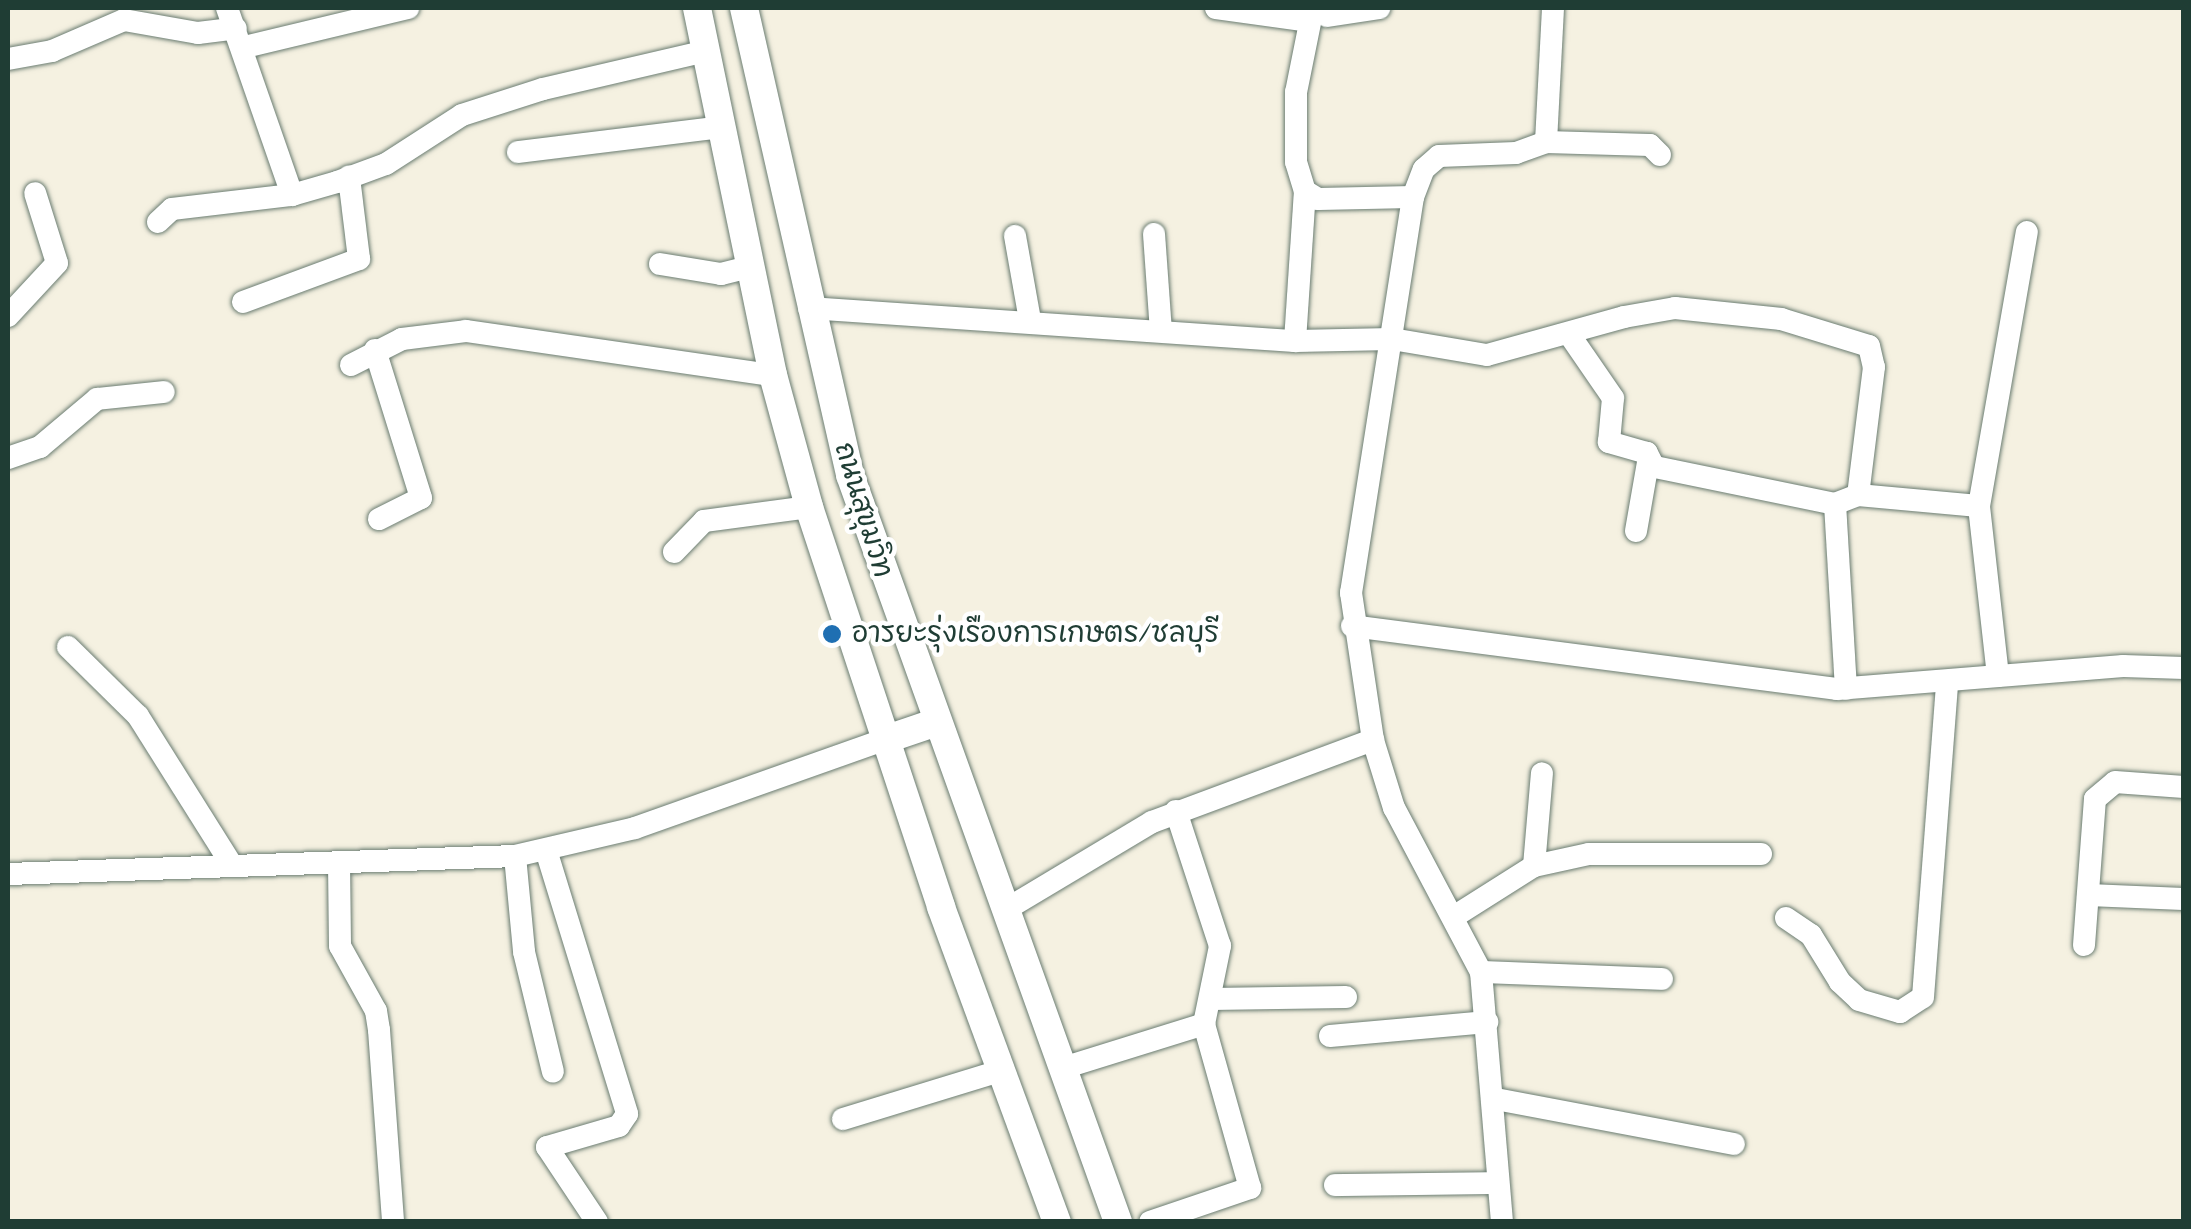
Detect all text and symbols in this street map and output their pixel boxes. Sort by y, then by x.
street label: ถนนสุขุมวิท [826,438,900,582]
place label: อารยะรุ่งเรืองการเกษตร/ชลบุรี [852,617,1219,651]
marker: อารยะรุ่งเรืองการเกษตร/ชลบุรี [821,623,843,645]

